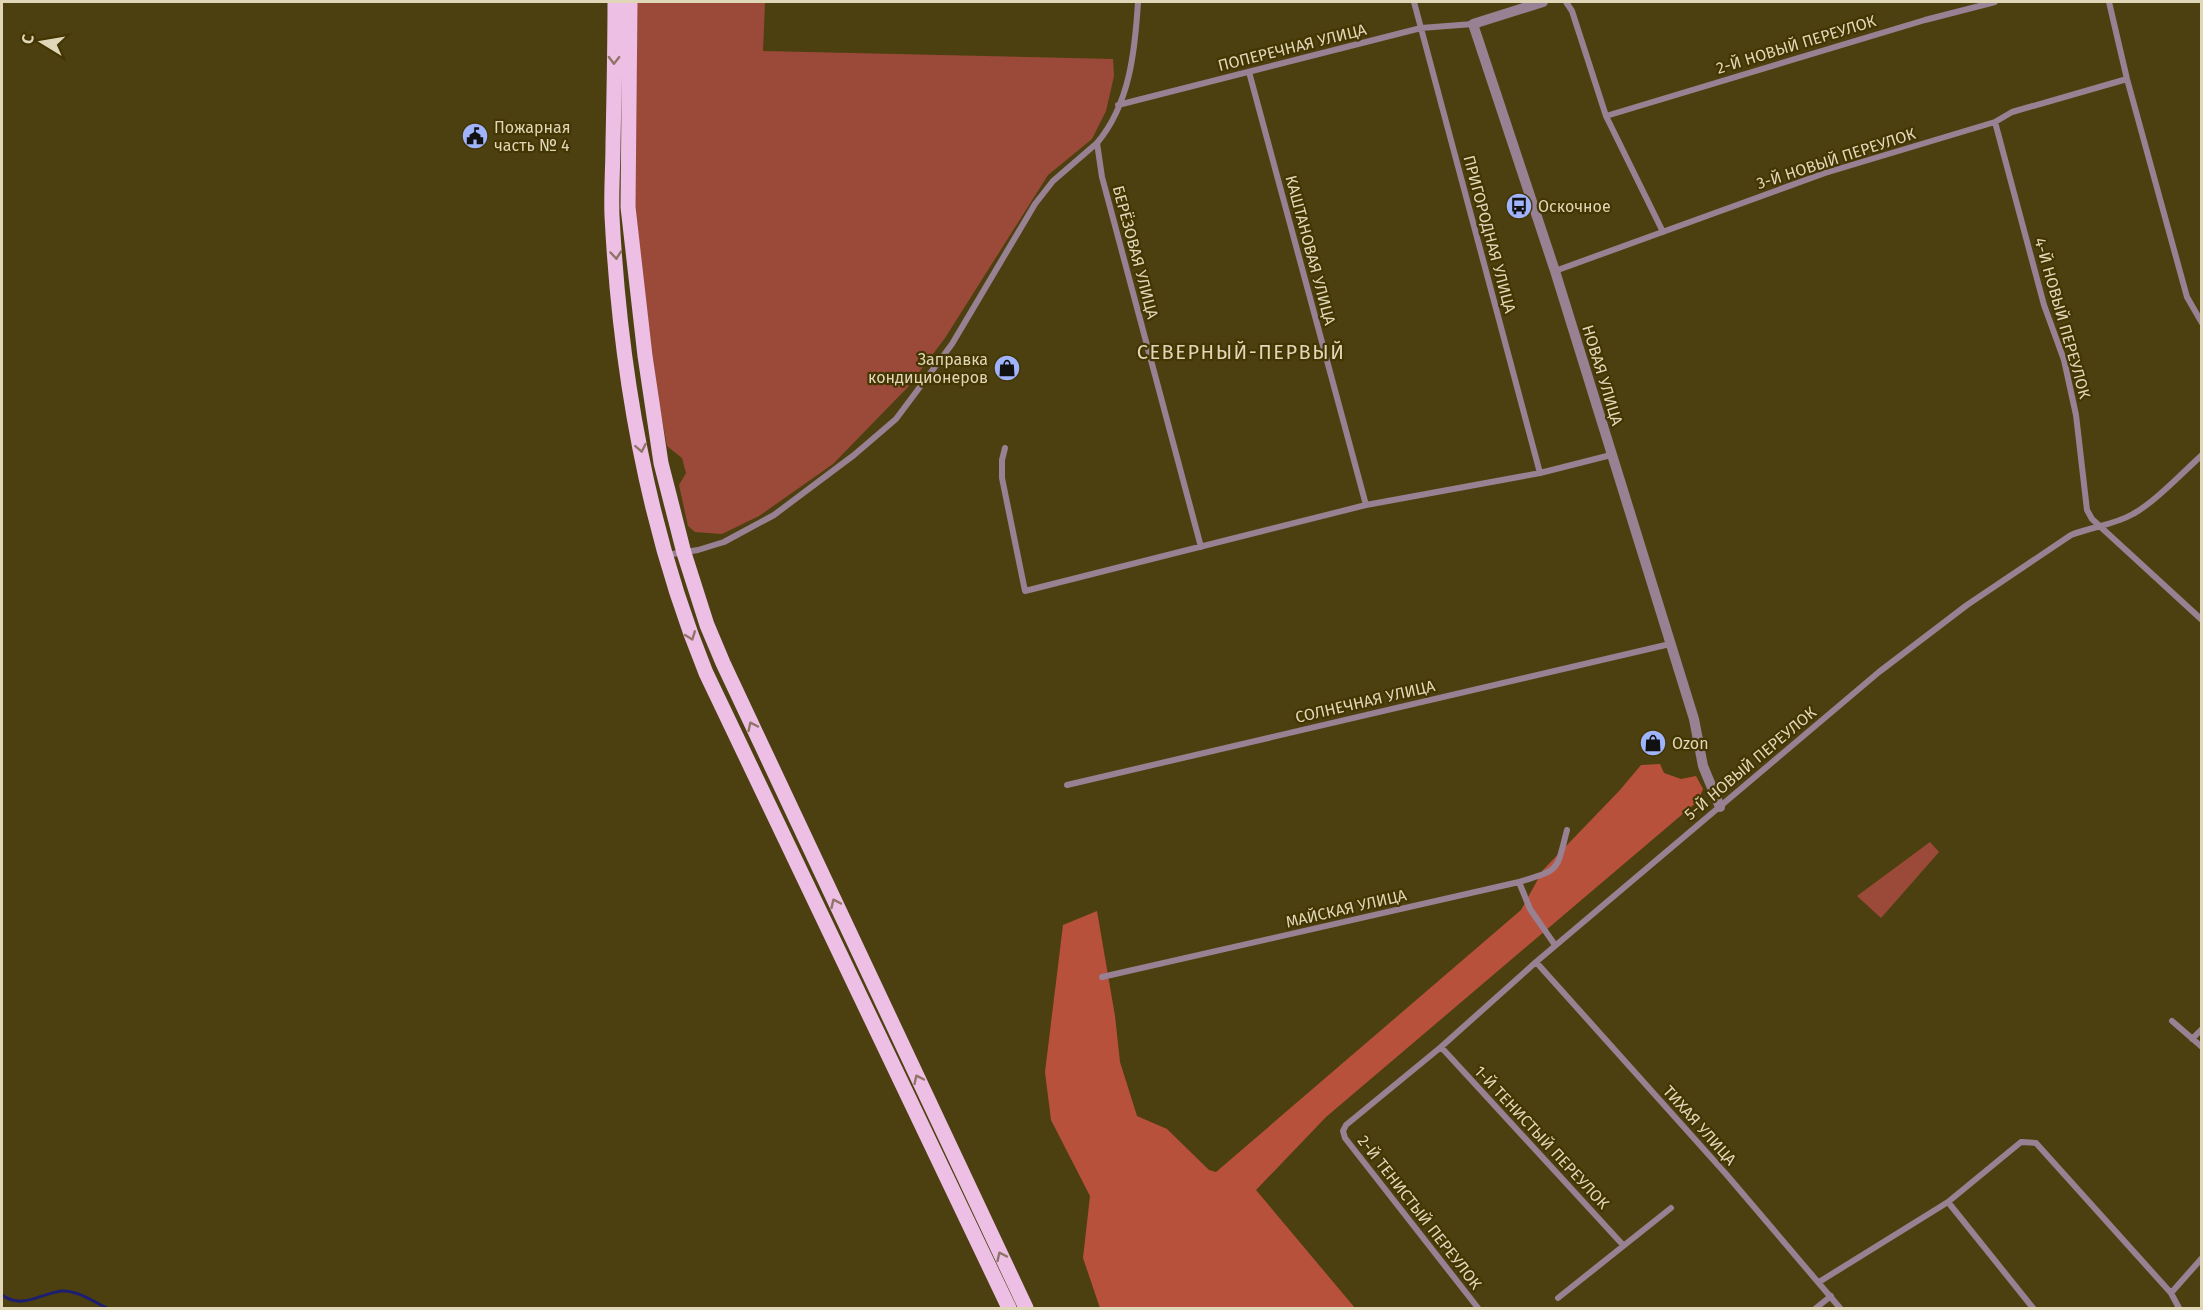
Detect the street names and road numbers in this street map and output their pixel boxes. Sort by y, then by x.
street label: 2-Й НОВЫЙ ПЕРЕУЛОК [1714,11,1879,78]
street label: ПОПЕРЕЧНАЯ УЛИЦА [1216,20,1369,75]
street label: 3-Й НОВЫЙ ПЕРЕУЛОК [1754,124,1919,193]
street label: ПРИГОРОДНАЯ УЛИЦА [1459,153,1520,316]
street label: КАШТАНОВАЯ УЛИЦА [1281,173,1340,328]
street label: БЕРЁЗОВАЯ УЛИЦА [1109,183,1163,322]
street label: 4-Й НОВЫЙ ПЕРЕУЛОК [2030,235,2095,401]
street label: НОВАЯ УЛИЦА [1578,323,1627,429]
street label: СОЛНЕЧНАЯ УЛИЦА [1293,676,1438,727]
street label: 5-Й НОВЫЙ ПЕРЕУЛОК [1681,702,1820,824]
street label: МАЙСКАЯ УЛИЦА [1284,885,1409,932]
street label: 1-Й ТЕНИСТЫЙ ПЕРЕУЛОК [1470,1062,1613,1213]
street label: ТИХАЯ УЛИЦА [1659,1082,1741,1170]
street label: 2-Й ТЕНИСТЫЙ ПЕРЕУЛОК [1354,1132,1486,1293]

